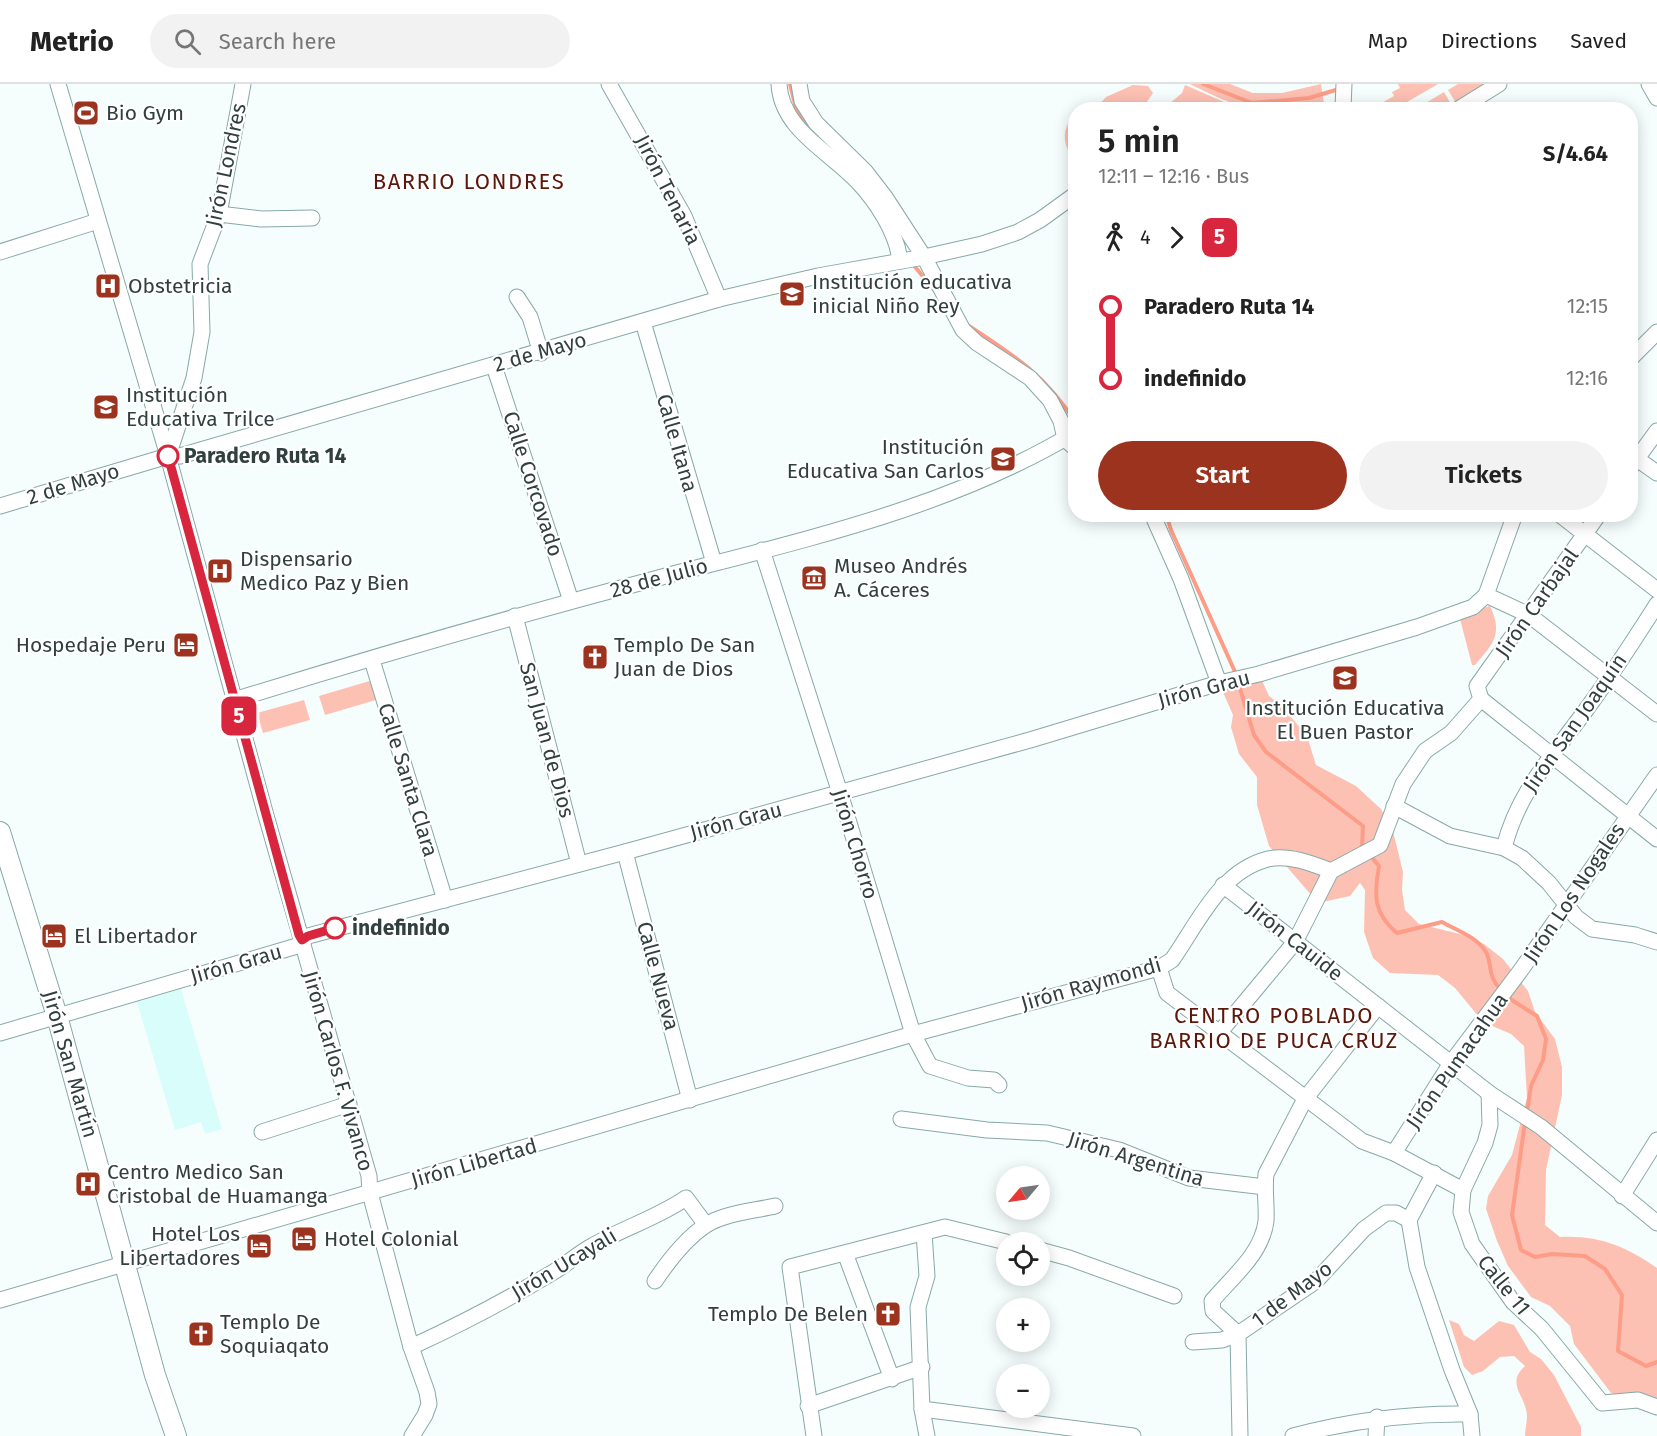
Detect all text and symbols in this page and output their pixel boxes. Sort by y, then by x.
search box [150,14,570,68]
text: Metrio [30,25,114,58]
icon: search [171,25,204,58]
text: Search here [219,28,336,55]
text: Map [1368,28,1408,54]
text: Directions [1441,28,1537,54]
text: Saved [1570,28,1627,54]
sports icon: Bio Gym [71,98,101,128]
place label: Bio Gym [106,100,184,126]
street label: Jirón Londres [200,101,252,229]
text: 5 min [1098,121,1180,161]
street label: Jirón Tenaria [629,131,707,249]
text: S/4.64 [1543,140,1608,167]
text: 12:11 – 12:16 · Bus [1098,164,1249,188]
district label: BARRIO LONDRES [373,168,565,195]
icon: walk [1098,221,1131,254]
icon: forward [1160,221,1193,254]
text: 5 [1214,224,1225,250]
text: 4 [1140,225,1151,249]
place label: Institución educativa inicial Niño Rey [812,269,1012,319]
hospital icon: Obstetricia [93,271,123,301]
place label: Obstetricia [128,273,233,299]
school or university icon: Institución educativa inicial Niño Rey [777,279,807,309]
text: Paradero Ruta 14 [1144,293,1314,320]
text: 12:15 [1567,294,1608,318]
street label: 2 de Mayo [491,326,589,378]
text: indefinido [1144,365,1246,392]
text: 12:16 [1566,366,1608,390]
place label: Institución Educativa Trilce [126,382,275,432]
street label: Calle Itana [651,391,703,495]
school or university icon: Institución Educativa Trilce [91,392,121,422]
street label: Calle Corcovado [497,408,569,560]
place label: Institución Educativa San Carlos [787,434,984,484]
button: Start [1098,441,1347,510]
button: Tickets [1359,441,1608,510]
place label: Paradero Ruta 14 [184,443,346,469]
school or university icon: Institución Educativa San Carlos [988,444,1018,474]
marker: Paradero Ruta 14 [157,445,179,467]
street label: 2 de Mayo [24,458,122,510]
street label: Jirón Carbajal [1490,543,1584,663]
place label: Dispensario Medico Paz y Bien [240,546,409,596]
street label: 28 de Julio [607,552,711,604]
place label: Museo Andrés A. Cáceres [834,553,967,603]
hospital icon: Dispensario Medico Paz y Bien [205,556,235,586]
museum icon: Museo Andrés A. Cáceres [799,563,829,593]
hotel icon: Hospedaje Peru [171,630,201,660]
place label: Hospedaje Peru [16,632,166,658]
place label: Templo De San Juan de Dios [614,632,755,682]
church icon: Templo De San Juan de Dios [580,642,610,672]
street label: Jirón San Joaquín [1517,649,1633,797]
street label: San Juan de Dios [514,659,580,821]
school or university icon: Institución Educativa El Buen Pastor [1330,663,1360,693]
street label: Jirón Grau [1155,664,1253,714]
place label: Institución Educativa El Buen Pastor [1245,695,1445,745]
line badge: 5 [220,696,258,736]
street label: Calle Santa Clara [372,700,444,860]
text: 5 [233,703,245,729]
street label: Jirón Chorro [826,786,884,902]
street label: Jirón Grau [687,796,785,846]
street label: Jirón Los Nogales [1518,818,1630,968]
street label: Jirón Cauide [1242,895,1348,987]
place label: indefinido [352,915,450,941]
marker: indefinido [324,917,346,939]
street label: Calle Nueva [631,919,685,1033]
hotel icon: El Libertador [39,921,69,951]
place label: El Libertador [74,923,197,949]
street label: Jirón Grau [187,939,285,989]
street label: Jirón Raymondi [1018,952,1164,1016]
street label: Jirón Carlos F. Vivanco [297,968,379,1174]
street label: Jirón San Martín [37,987,103,1141]
street label: Jirón Pumacahua [1400,988,1514,1134]
district label: CENTRO POBLADO BARRIO DE PUCA CRUZ [1149,1002,1399,1054]
street label: Jirón Argentina [1065,1126,1207,1192]
street label: Jirón Libertad [408,1133,540,1193]
place label: Centro Medico San Cristobal de Huamanga [107,1159,328,1209]
north arrow [996,1166,1050,1220]
map controls [996,1166,1050,1418]
hospital icon: Centro Medico San Cristobal de Huamanga [73,1169,103,1199]
place label: Hotel Los Libertadores [119,1221,240,1271]
street label: Jirón Ucayali [507,1222,621,1306]
hotel icon: Hotel Colonial [289,1224,319,1254]
place label: Hotel Colonial [324,1226,458,1252]
hotel icon: Hotel Los Libertadores [244,1231,274,1261]
button: locate [996,1232,1050,1286]
street label: Calle 11 [1472,1250,1536,1320]
street label: 1 de Mayo [1247,1255,1337,1333]
button: + [996,1298,1050,1352]
church icon: Templo De Belen [873,1299,903,1329]
place label: Templo De Belen [708,1301,868,1327]
place label: Templo De Soquiaqato [220,1309,329,1359]
church icon: Templo De Soquiaqato [186,1319,216,1349]
button: − [996,1364,1050,1418]

